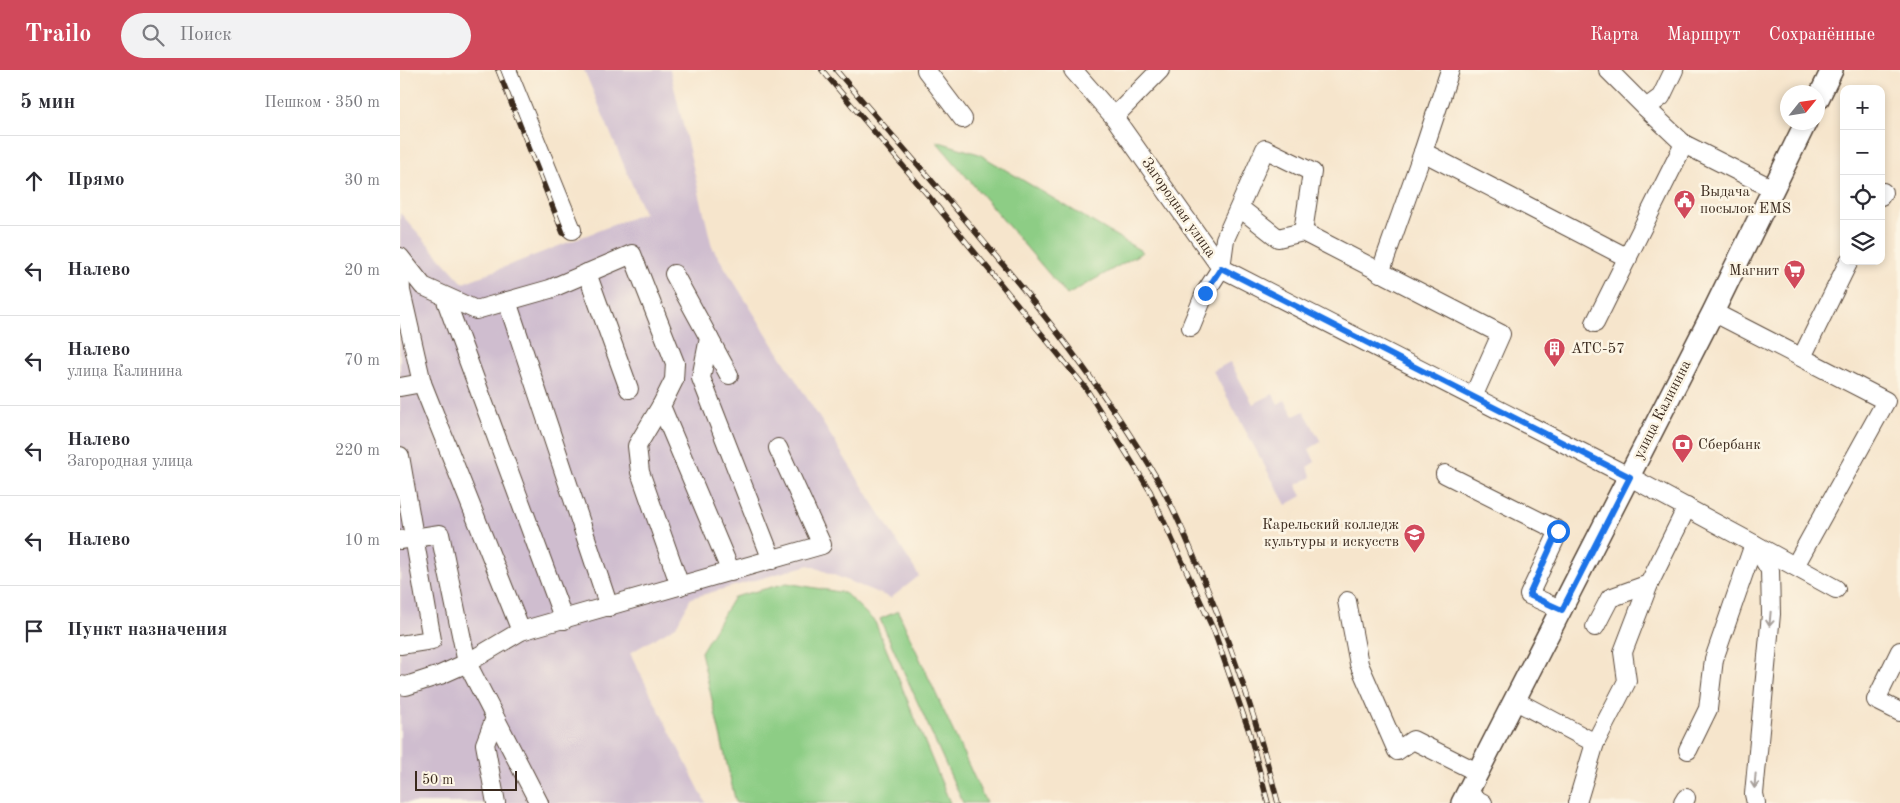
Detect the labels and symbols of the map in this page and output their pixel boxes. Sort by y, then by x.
north arrow [1780,85,1825,130]
street label: Загородная улица [1138,155,1218,261]
place label: Выдача посылок EMS [1700,185,1791,217]
public building icon: Выдача посылок EMS [1672,189,1696,220]
supermarket icon: Магнит [1783,259,1807,290]
place label: Магнит [1729,264,1779,279]
route end [1194,282,1217,305]
building icon: АТС-57 [1543,337,1567,368]
place label: АТС-57 [1571,342,1625,357]
street label: улица Калинина [1632,358,1695,462]
bank icon: Сбербанк [1670,433,1694,464]
place label: Сбербанк [1698,438,1761,453]
place label: Карельский колледж культуры и искусств [1262,518,1399,550]
route start [1547,520,1570,543]
school or university icon: Карельский колледж культуры и искусств [1403,522,1427,553]
one-way arrow [1765,611,1774,627]
scale bar [415,768,518,791]
one-way arrow [1750,773,1760,789]

